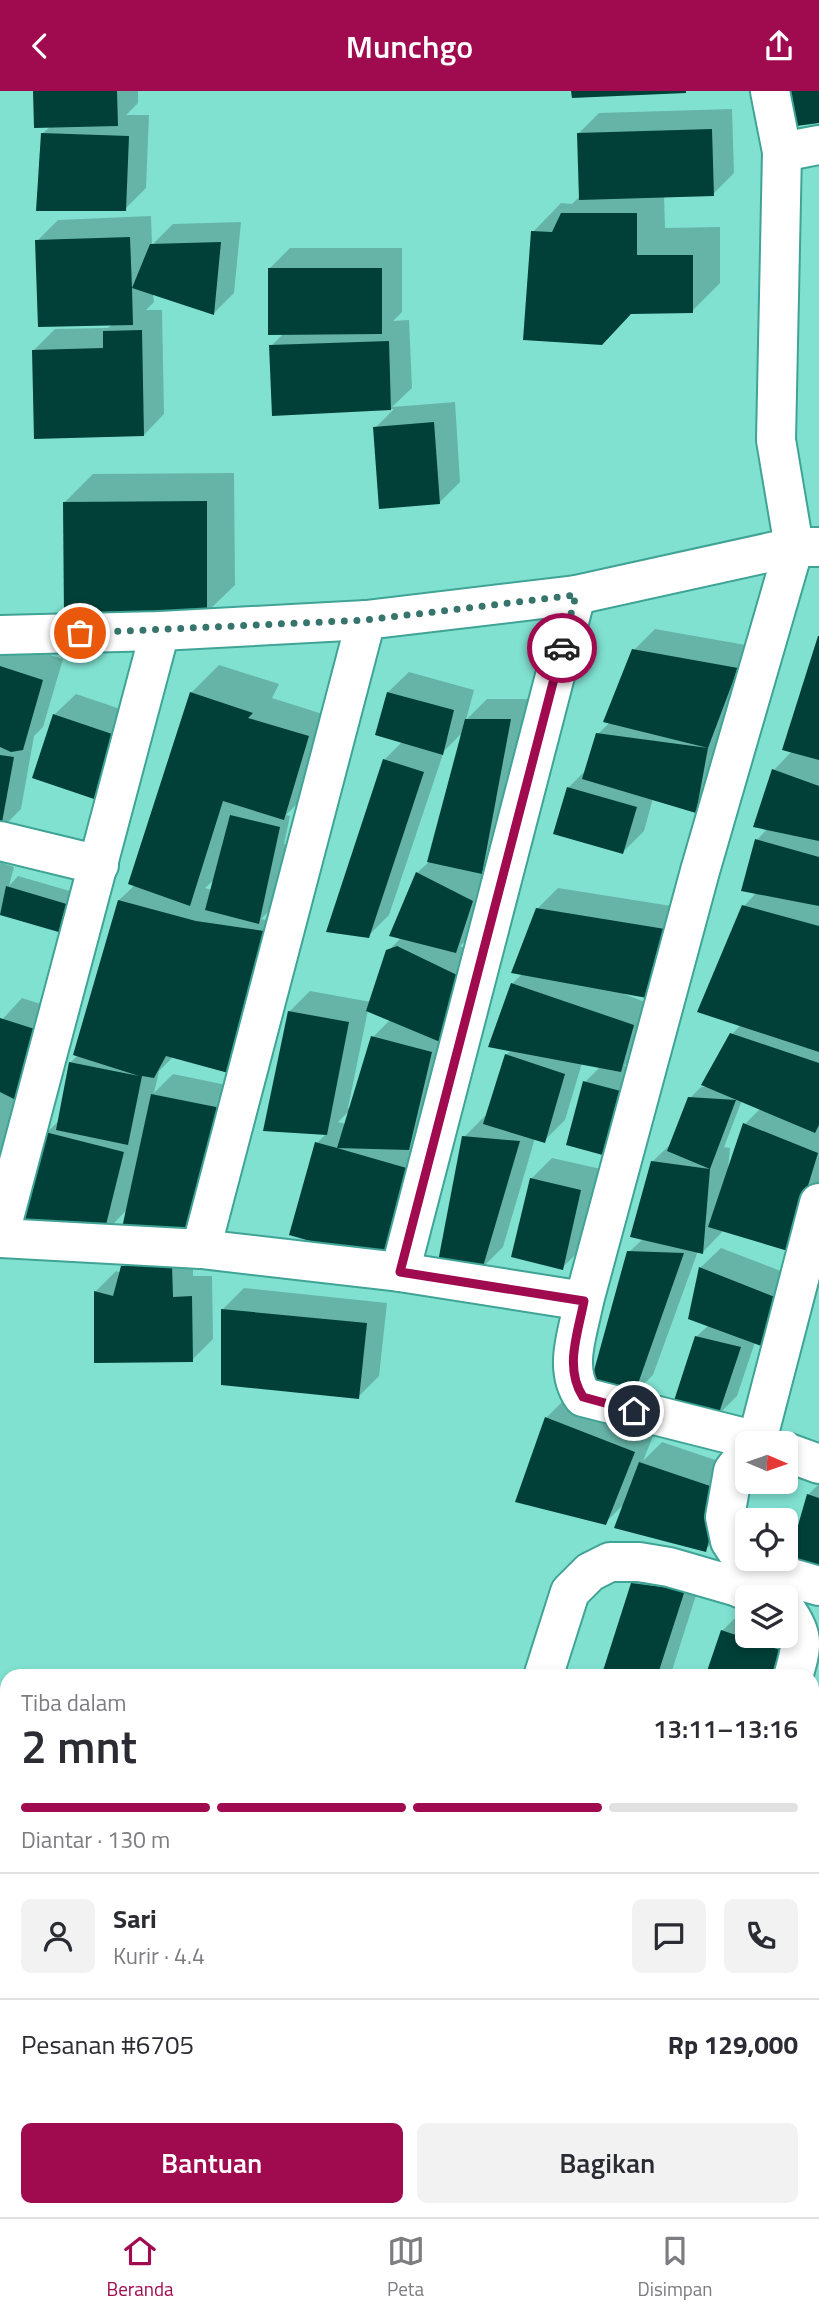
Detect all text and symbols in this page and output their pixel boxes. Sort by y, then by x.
text: Munchgo [346,22,473,70]
icon: back [21,27,59,65]
icon: share [760,27,798,65]
pin [50,603,110,663]
courier [527,613,597,683]
icon: bag [61,614,99,652]
icon: car [543,629,581,667]
pin [604,1381,664,1441]
icon: home [615,1392,653,1430]
north arrow [735,1431,798,1495]
map controls [735,1431,798,1648]
button: locate [735,1508,798,1571]
button: layers [735,1585,798,1648]
text: Tiba dalam [21,1685,127,1720]
text: 13:11–13:16 [653,1709,798,1748]
text: 2 mnt [21,1711,137,1781]
text: Diantar · 130 m [21,1822,170,1857]
button: person [21,1899,95,1973]
text: Sari [113,1899,157,1938]
button: chat [632,1899,706,1973]
button: phone [724,1899,798,1973]
text: Kurir · 4.4 [113,1938,205,1973]
text: Pesanan #6705 [21,2025,194,2064]
text: Rp 129,000 [668,2025,798,2064]
button: Bantuan [21,2123,403,2203]
button: Bagikan [417,2123,798,2203]
tab: Beranda [106,2232,174,2303]
tab: Peta [387,2232,425,2303]
tab: Disimpan [637,2232,713,2303]

